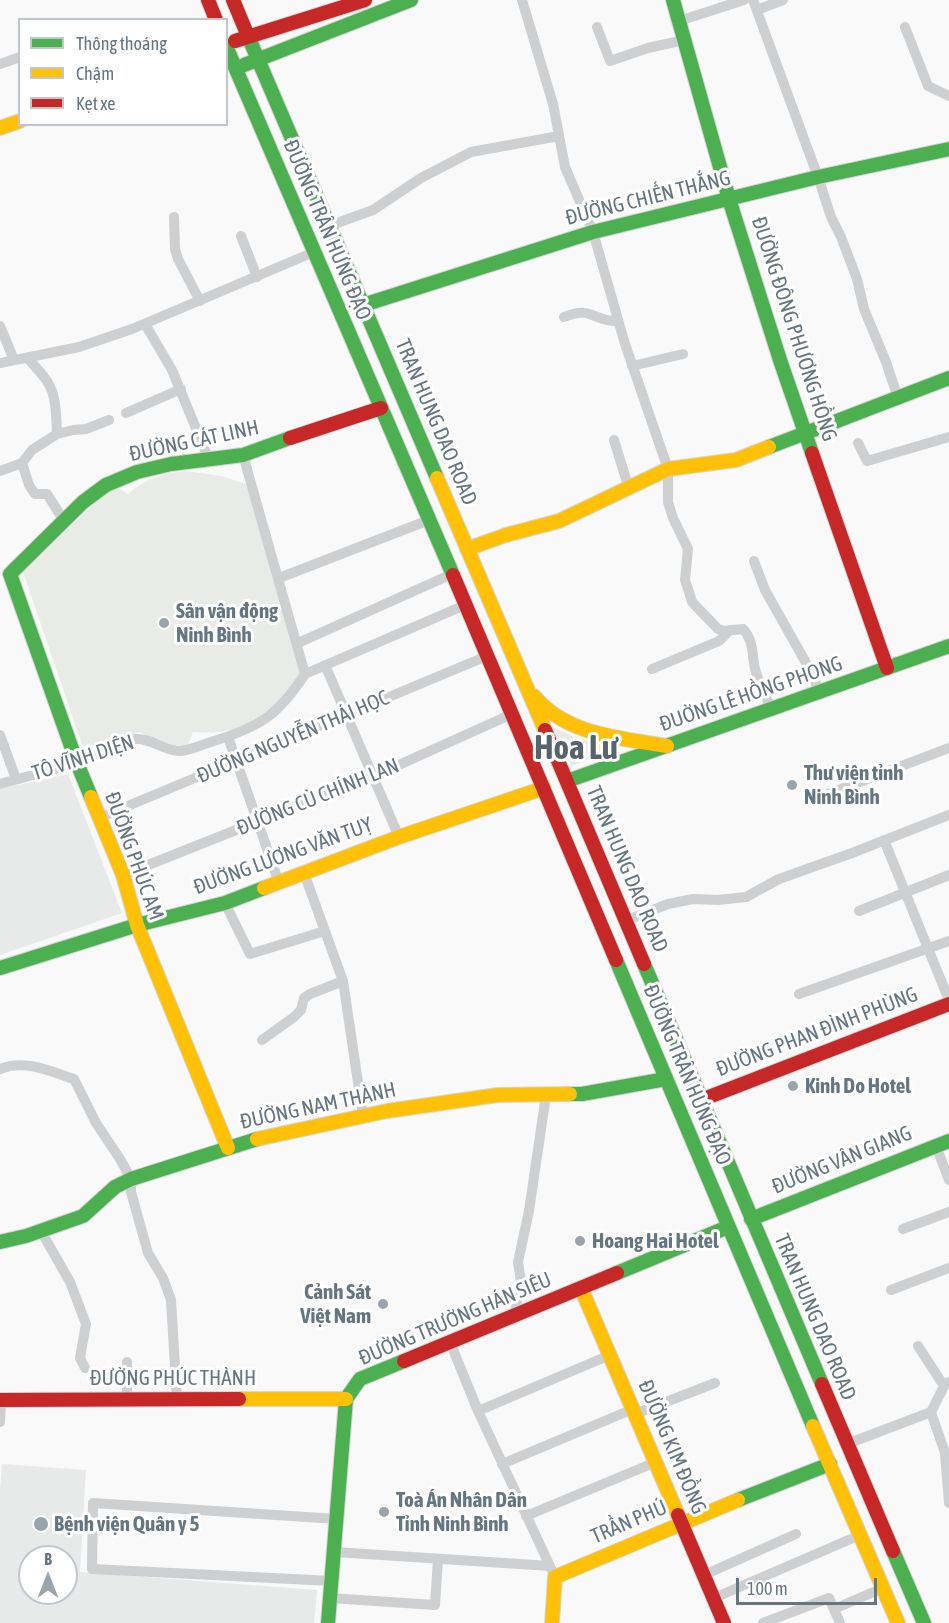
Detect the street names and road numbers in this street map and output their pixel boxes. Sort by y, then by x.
street label: ĐƯỜNG TRÂN HƯNG ĐẠO [278,136,376,324]
street label: ĐƯỜNG CHIẾN THẮNG [563,165,733,231]
street label: ĐƯỜNG ĐÔNG PHƯƠNG HỒNG [746,213,842,445]
street label: TRAN HUNG DAO ROAD [390,335,482,509]
street label: ĐƯỜNG CÁT LINH [127,415,261,467]
street label: ĐUỜNG LÊ HỒNG PHONG [656,651,846,737]
street label: ĐƯỜNG NGUYỄN THÁI HỌC [193,685,393,789]
street label: TÔ VĨNH DIỆN [29,730,137,786]
street label: ĐƯỜNG CÙ CHÍNH LAN [233,753,403,841]
street label: TRAN HUNG DAO ROAD [581,782,673,956]
street label: ĐƯỜNG PHÚC AM [99,789,169,923]
street label: ĐƯỜNG LƯƠNG VĂN TUỴ [190,812,376,900]
street label: ĐƯỜNG TRÂN HƯNG ĐẠO [638,981,736,1169]
street label: ĐƯỜNG PHAN ĐÌNH PHÙNG [713,982,921,1082]
street label: ĐƯỜNG NAM THÀNH [238,1077,398,1135]
street label: ĐƯỜNG VÂN GIANG [768,1120,916,1200]
street label: TRAN HUNG DAO ROAD [769,1230,861,1404]
street label: ĐƯỜNG TRƯỜNG HÁN SIÊU [355,1267,555,1371]
street label: ĐƯỜNG PHÚC THÀNH [90,1365,256,1391]
street label: ĐƯỜNG KIM ĐỒNG [632,1376,712,1518]
street label: TRẦN PHÚ [587,1495,671,1549]

